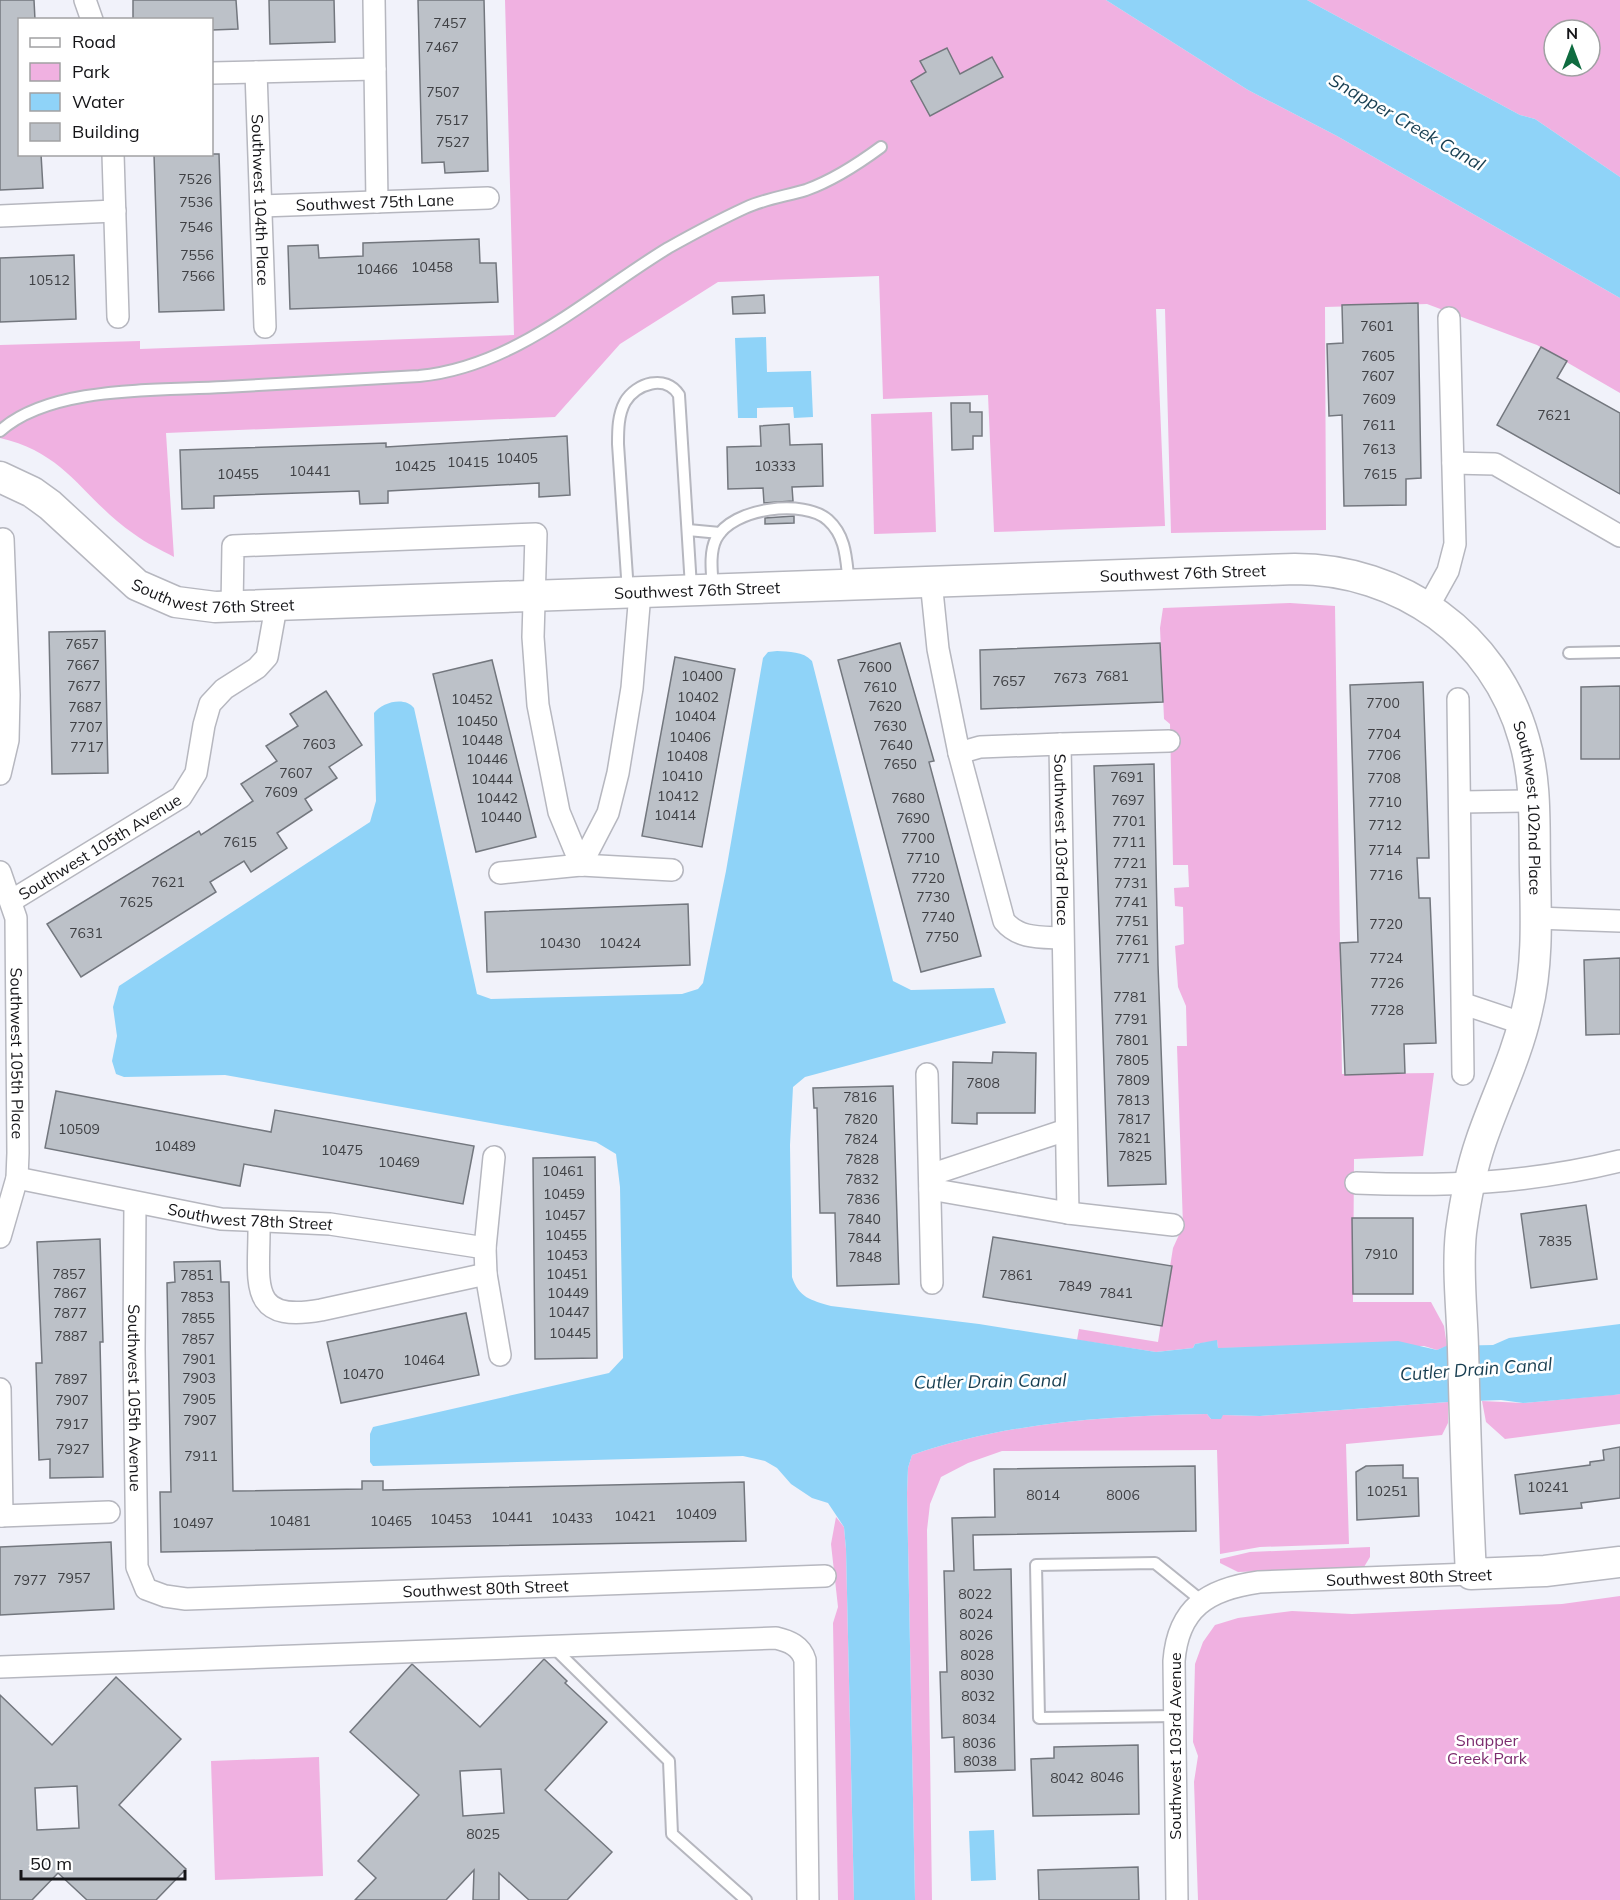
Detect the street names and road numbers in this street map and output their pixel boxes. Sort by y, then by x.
street label: Southwest 104th Place [247,114,274,286]
street label: Southwest 75th Lane [295,189,454,215]
street label: Southwest 76th Street [1099,560,1267,586]
street label: Southwest 76th Street [129,574,295,617]
street label: Southwest 76th Street [614,577,781,603]
street label: Southwest 102nd Place [1509,718,1546,895]
street label: Southwest 103rd Place [1050,753,1073,926]
street label: Southwest 105th Avenue [15,789,185,904]
street label: Southwest 105th Place [6,967,28,1139]
street label: Southwest 78th Street [166,1199,335,1234]
street label: Southwest 105th Avenue [124,1304,146,1492]
street label: Southwest 80th Street [1326,1564,1493,1590]
street label: Southwest 80th Street [402,1575,569,1601]
street label: Southwest 103rd Avenue [1165,1652,1185,1840]

